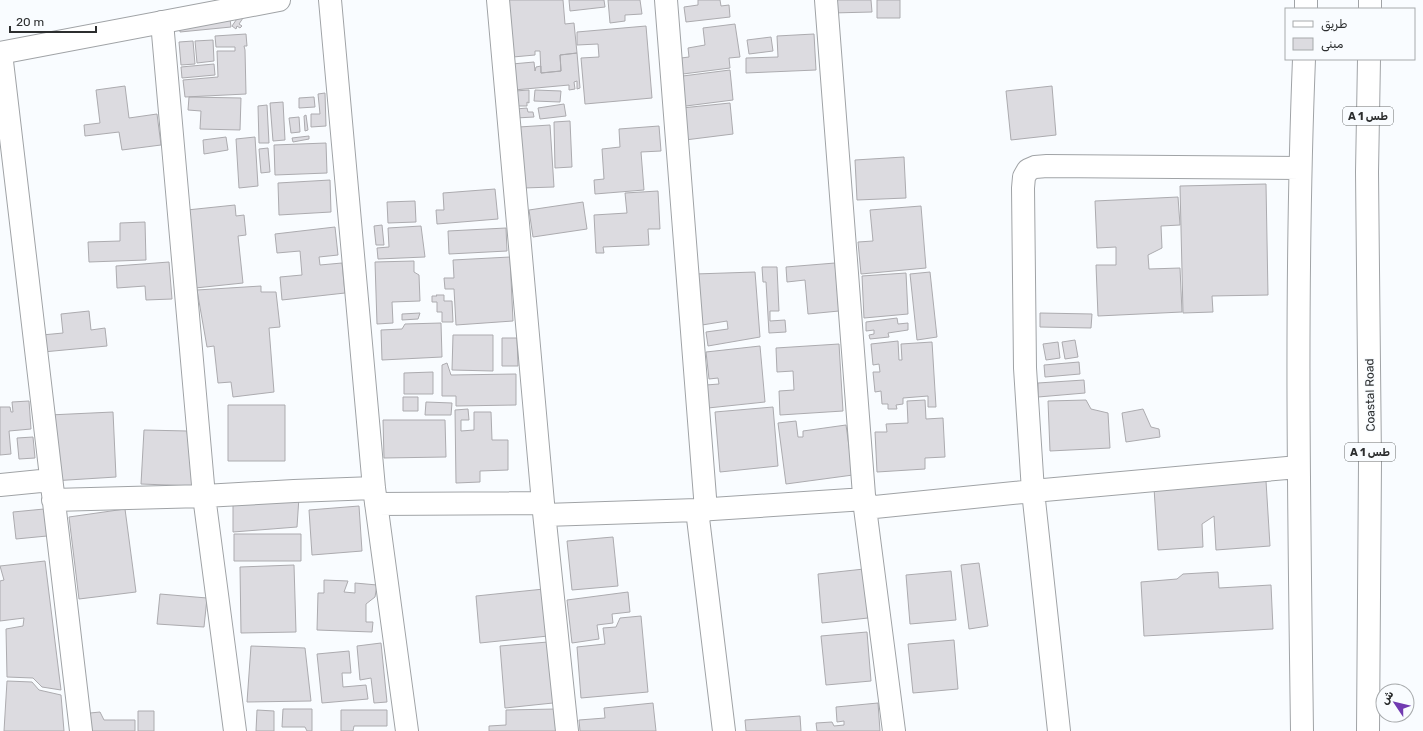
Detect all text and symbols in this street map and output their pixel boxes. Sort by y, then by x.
scale bar [10,8,96,34]
legend [1285,8,1415,60]
text: 20 m [16,15,44,29]
text: طريق [1321,17,1347,32]
text: مبنى [1321,37,1344,52]
road number: A 1 طس [1343,107,1393,125]
street label: Coastal Road [1362,358,1378,432]
road number: A 1 طس [1345,443,1395,461]
north arrow [1375,683,1415,723]
text: ش [1378,688,1397,707]

